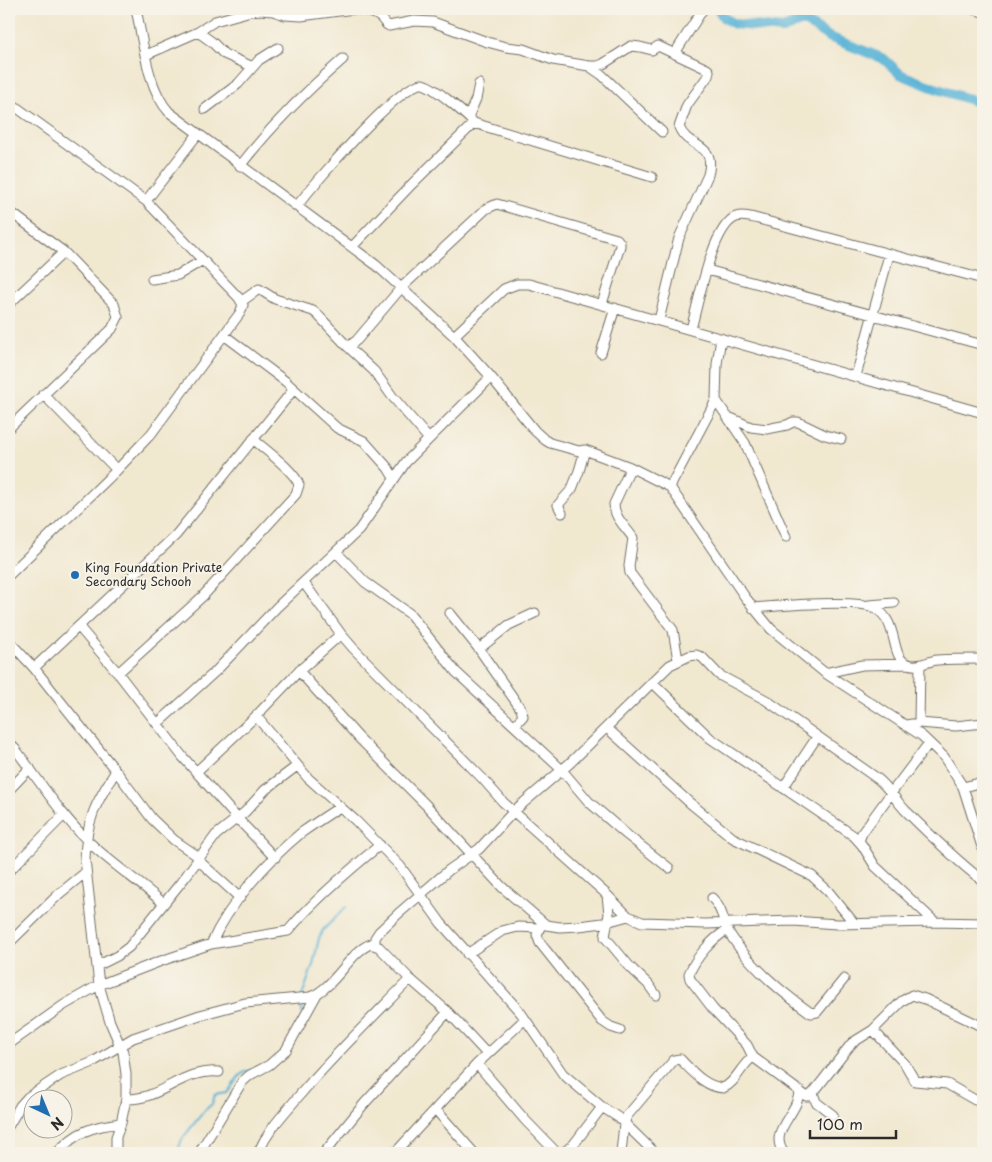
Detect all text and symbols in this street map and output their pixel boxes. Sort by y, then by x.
place label: King Foundation Private Secondary Schooh [85,558,222,590]
marker: King Foundation Private Secondary Schooh [69,569,81,581]
north arrow [22,1090,72,1140]
scale bar [810,1107,896,1139]
text: N [46,1112,69,1135]
text: 100 m [817,1112,863,1135]

